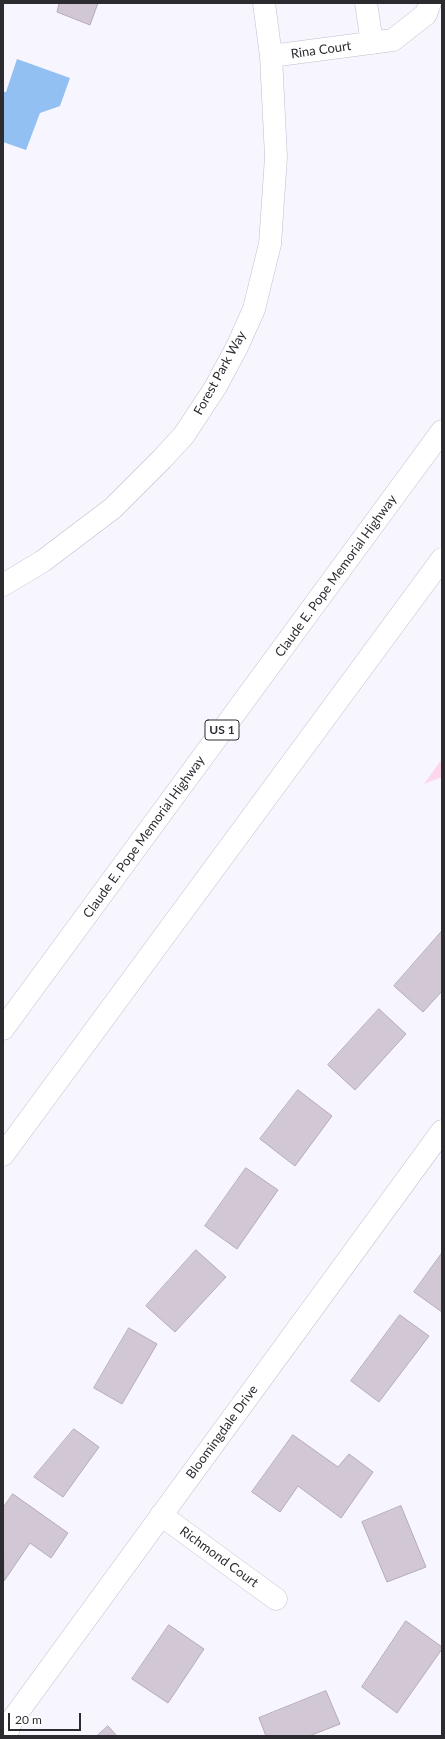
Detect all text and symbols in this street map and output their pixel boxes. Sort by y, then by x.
street label: Rina Court [290,38,352,62]
street label: Forest Park Way [190,328,250,418]
street label: Claude E. Pope Memorial Highway [272,492,400,660]
road number: US 1 [205,720,239,740]
street label: Claude E. Pope Memorial Highway [80,753,208,921]
street label: Bloomingdale Drive [183,1382,261,1482]
street label: Richmond Court [177,1523,261,1591]
scale bar [10,1705,83,1731]
text: 20 m [15,1712,42,1727]

